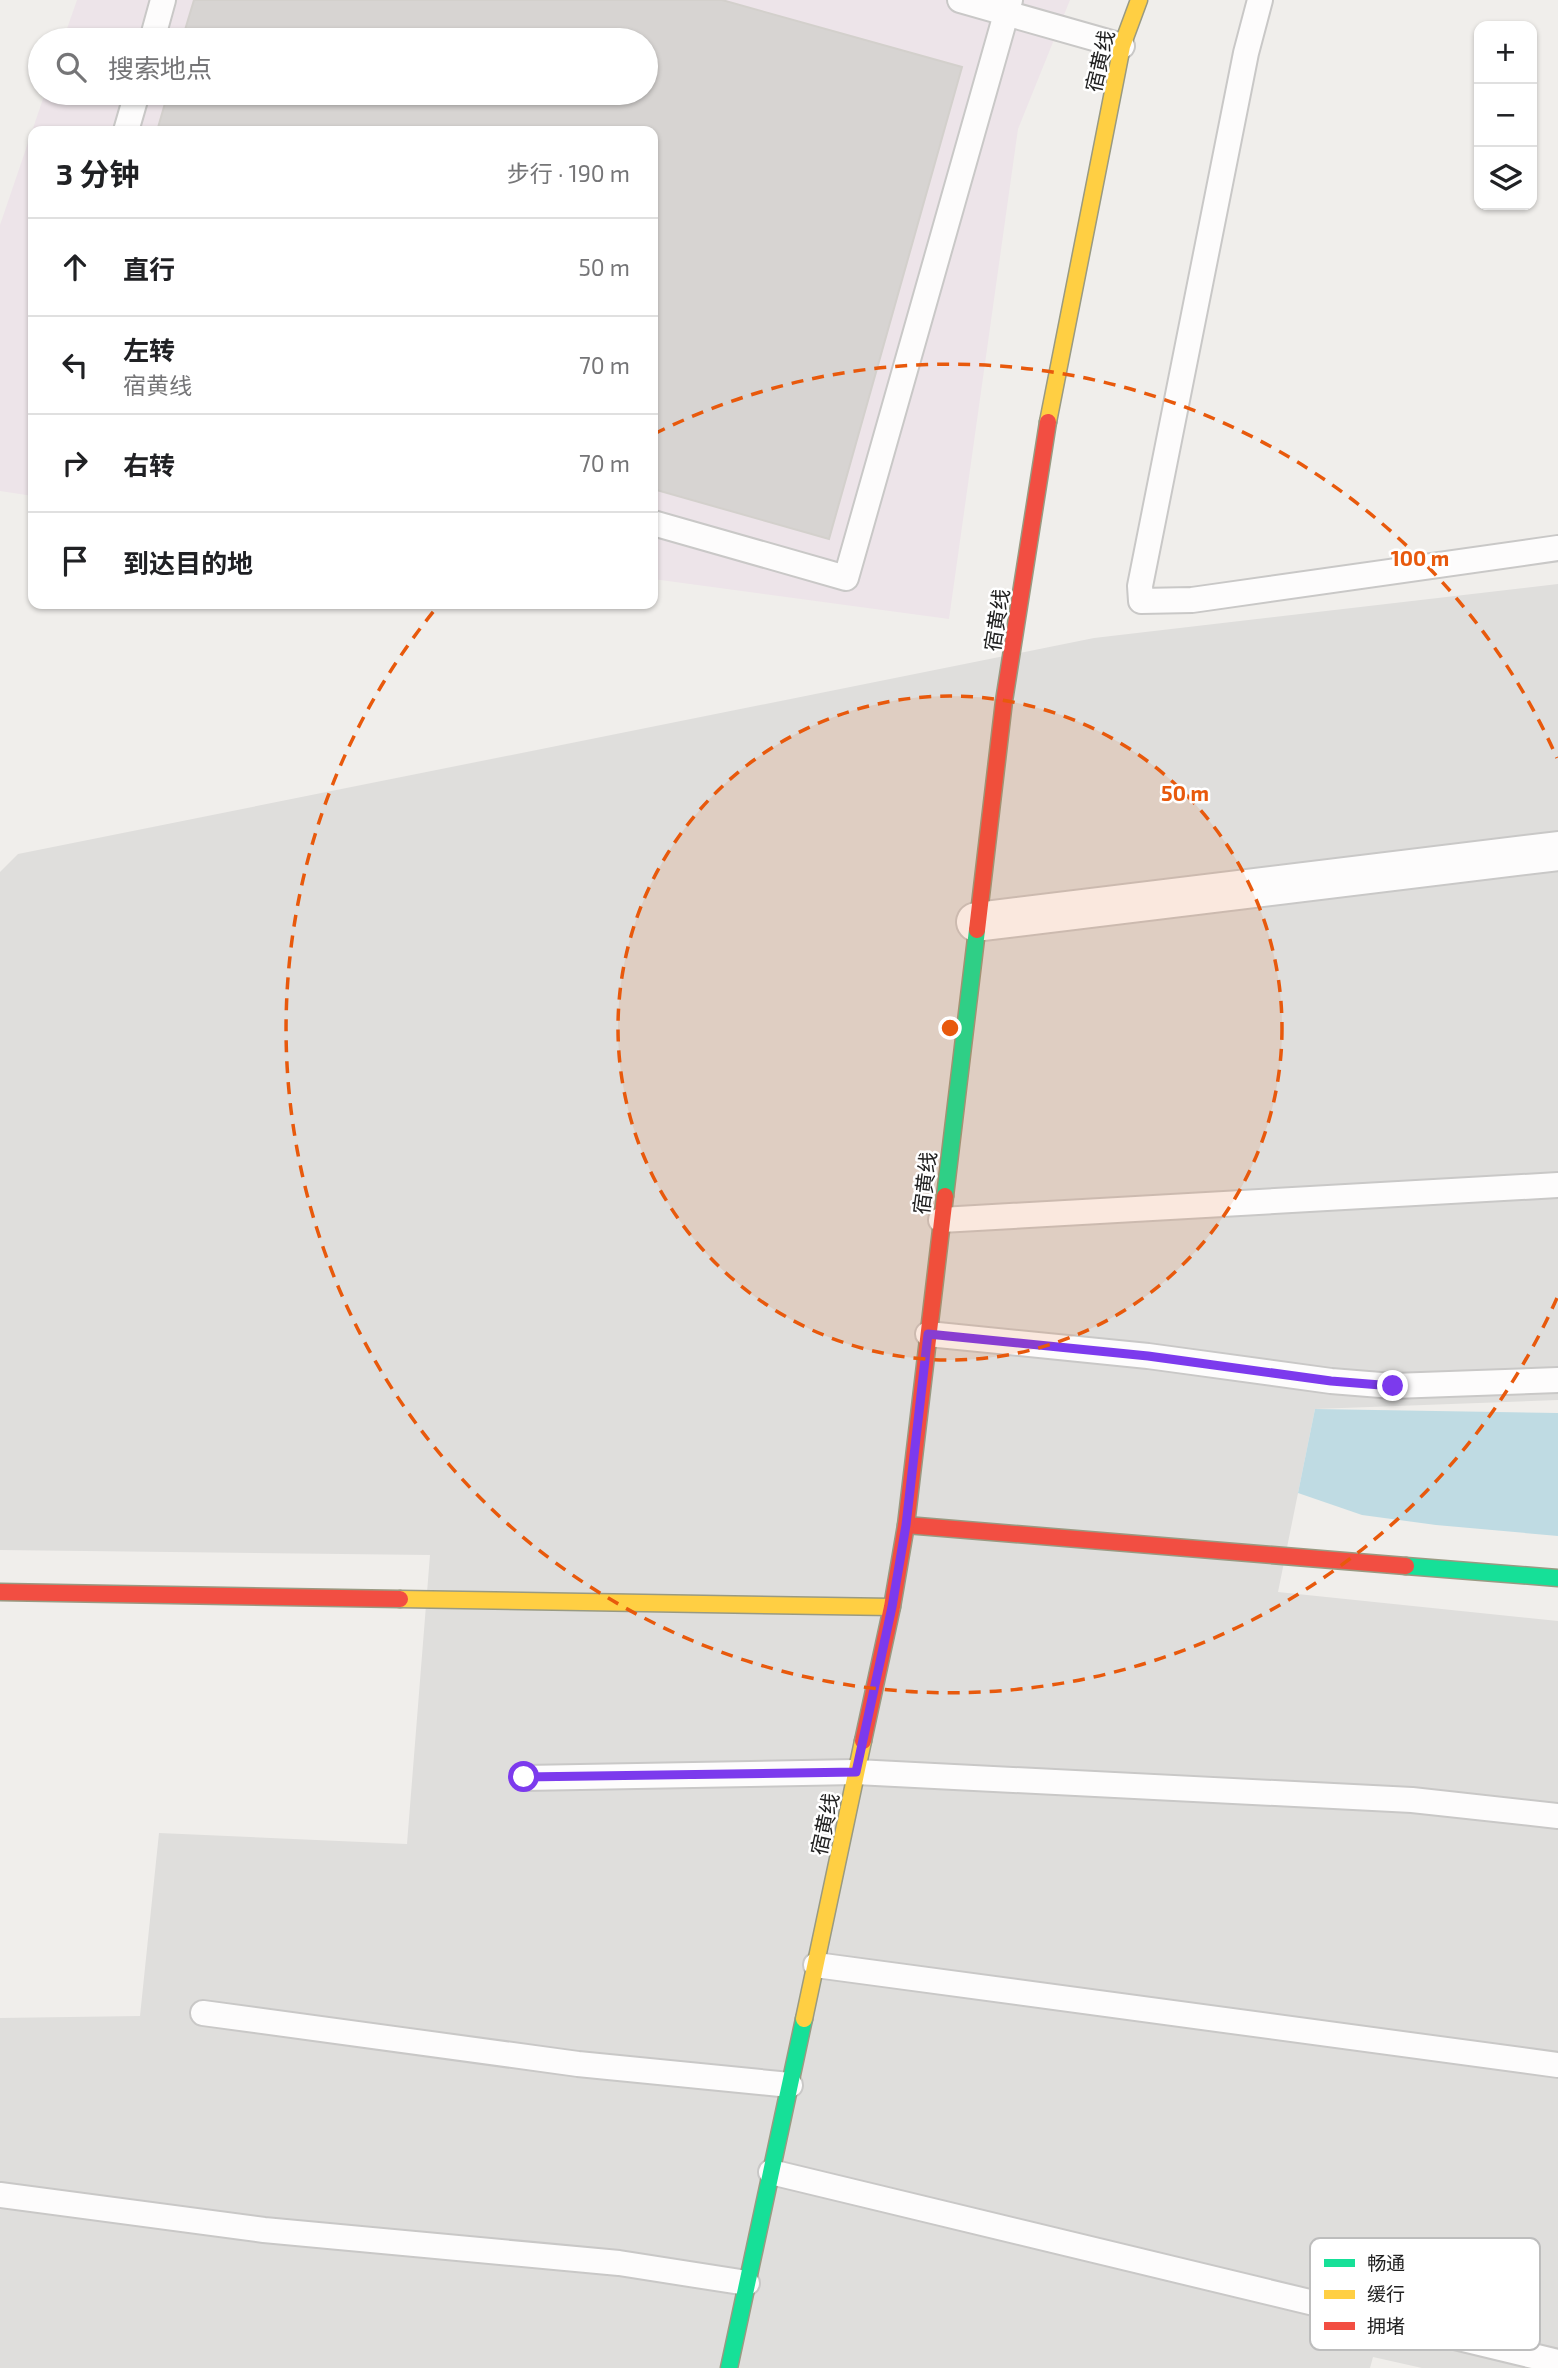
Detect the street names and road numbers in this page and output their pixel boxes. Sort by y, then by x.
street label: 宿黄线 [1080,27,1118,95]
street label: 宿黄线 [979,587,1013,653]
street label: 宿黄线 [908,1150,940,1216]
street label: 宿黄线 [805,1791,843,1857]

